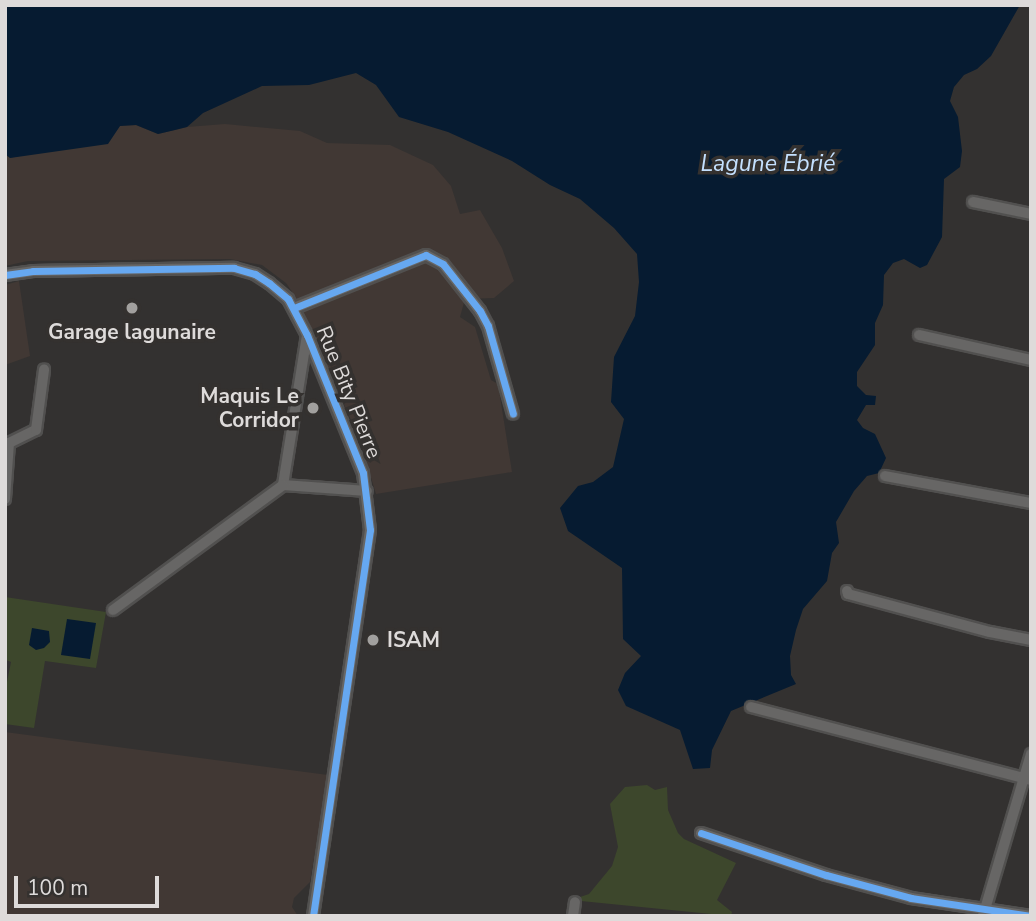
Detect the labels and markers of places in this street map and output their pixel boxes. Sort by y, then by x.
marker: Garage lagunaire [124,300,140,316]
place label: Garage lagunaire [48,319,216,345]
place label: Maquis Le Corridor [200,383,299,433]
marker: Maquis Le Corridor [305,400,321,416]
place label: ISAM [387,627,440,653]
marker: ISAM [365,632,381,648]

